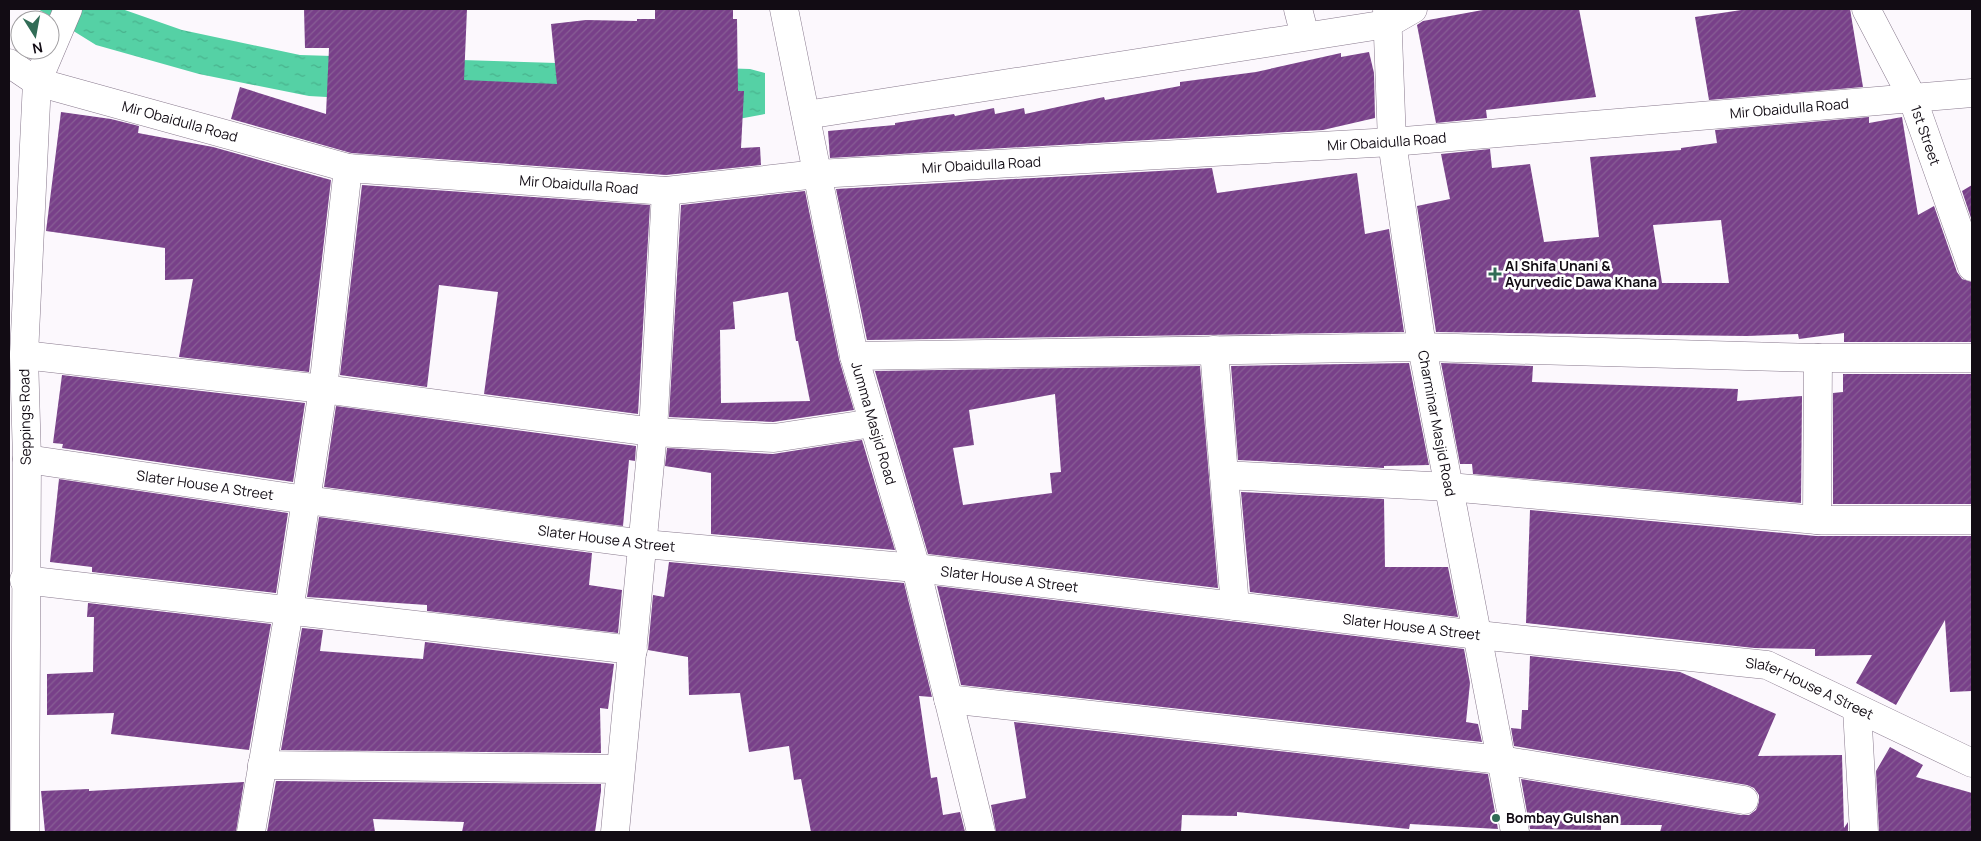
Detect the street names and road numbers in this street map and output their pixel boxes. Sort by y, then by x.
street label: Mir Obaidulla Road [1729,93,1850,122]
street label: Mir Obaidulla Road [120,96,240,146]
street label: 1st Street [1907,103,1945,168]
street label: Mir Obaidulla Road [1327,127,1447,155]
street label: Mir Obaidulla Road [921,152,1042,177]
street label: Mir Obaidulla Road [519,170,639,198]
street label: Charminar Masjid Road [1414,349,1460,498]
street label: Jumma Masjid Road [847,359,901,487]
street label: Seppings Road [14,369,35,465]
street label: Slater House A Street [135,465,275,504]
street label: Slater House A Street [537,520,677,556]
street label: Slater House A Street [940,561,1080,596]
street label: Slater House A Street [1342,609,1482,644]
street label: Slater House A Street [1744,653,1877,724]

